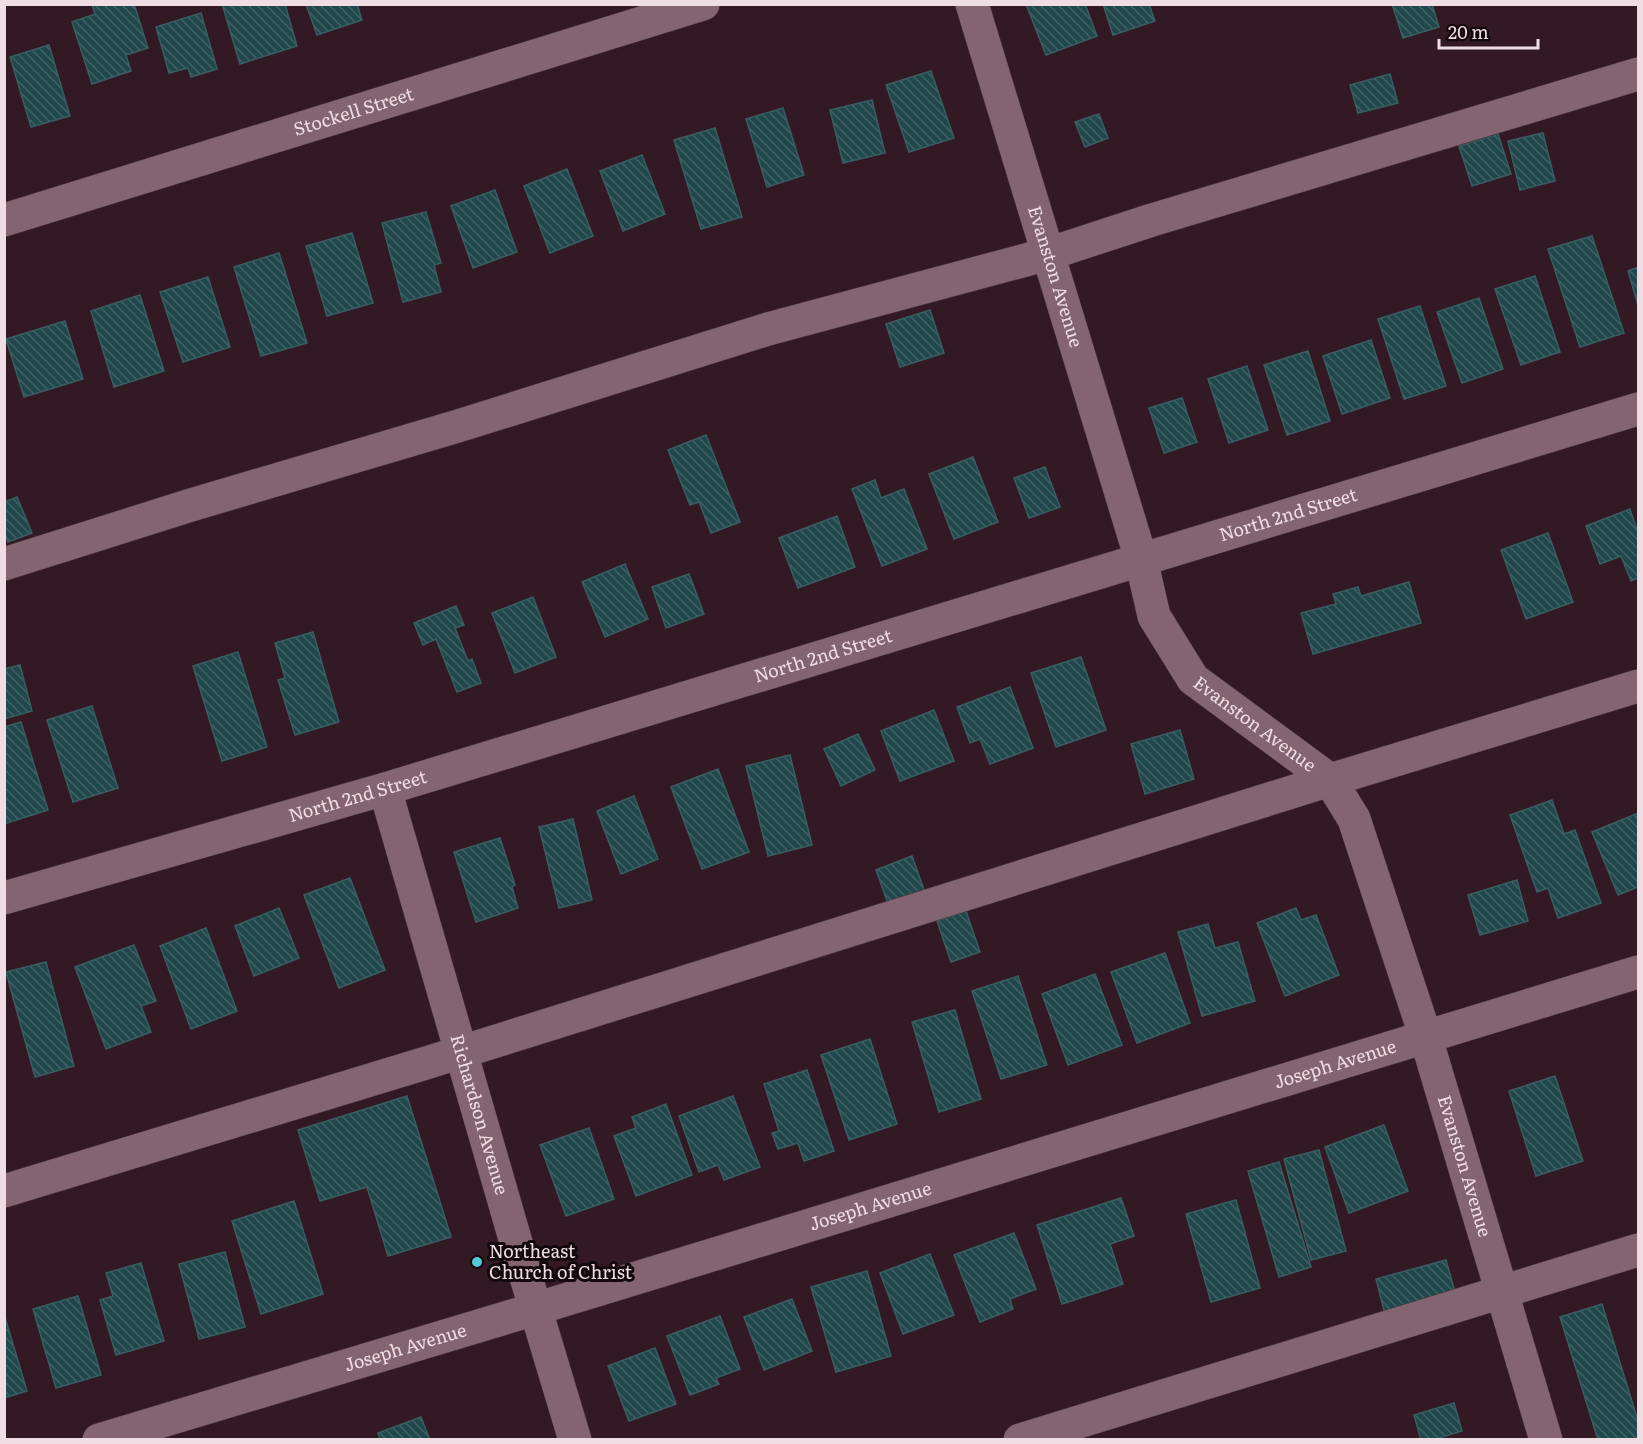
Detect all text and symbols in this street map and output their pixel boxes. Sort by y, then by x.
scale bar [1439,12,1538,50]
text: 20 m [1448,18,1489,45]
street label: Stockell Street [290,79,417,142]
street label: Evanston Avenue [1022,202,1091,350]
street label: North 2nd Street [1215,480,1361,547]
street label: North 2nd Street [750,621,896,688]
street label: Evanston Avenue [1188,669,1322,778]
street label: North 2nd Street [285,762,431,828]
street label: Richardson Avenue [445,1031,517,1198]
street label: Joseph Avenue [1270,1032,1399,1094]
street label: Evanston Avenue [1432,1091,1500,1240]
street label: Joseph Avenue [806,1174,934,1236]
place label: Northeast Church of Christ [489,1237,633,1285]
marker: Northeast Church of Christ [470,1255,484,1269]
street label: Joseph Avenue [341,1315,470,1378]

